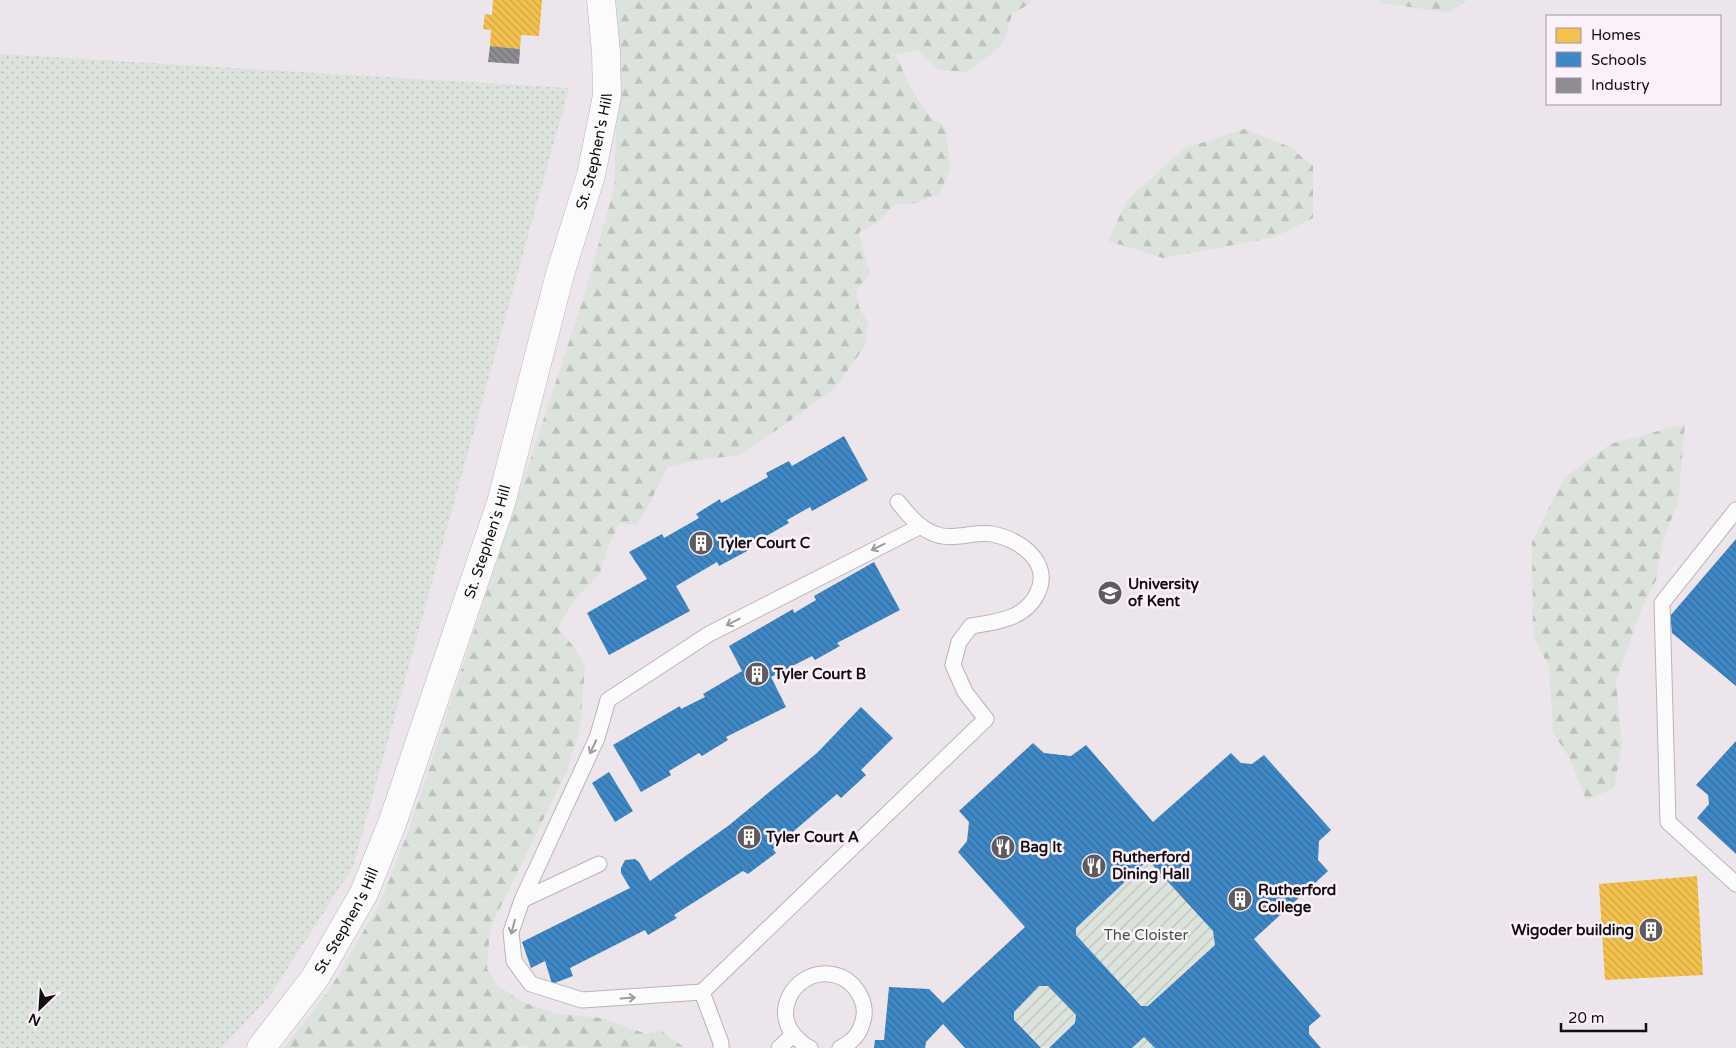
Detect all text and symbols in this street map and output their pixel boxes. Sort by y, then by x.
legend [1546,15,1721,105]
text: Homes [1591,26,1641,44]
text: Schools [1591,51,1647,69]
text: Industry [1591,76,1650,94]
street label: St. Stephen's Hill [572,93,616,212]
street label: St. Stephen's Hill [460,483,514,601]
building icon: Tyler Court C [688,530,714,556]
place label: Tyler Court C [717,534,811,553]
one-way arrow [871,543,886,552]
place label: University of Kent [1128,575,1199,610]
school or university icon: University of Kent [1097,580,1123,606]
one-way arrow [726,618,741,627]
building icon: Tyler Court B [744,661,770,687]
place label: Tyler Court B [773,665,866,684]
one-way arrow [588,739,598,754]
building icon: Tyler Court A [736,824,762,850]
place label: Tyler Court A [765,828,859,847]
restaurant icon: Bag It [990,834,1016,860]
place label: Bag It [1020,838,1062,857]
place label: Rutherford Dining Hall [1112,848,1190,884]
restaurant icon: Rutherford Dining Hall [1081,853,1107,879]
street label: St. Stephen's Hill [310,865,382,977]
place label: Rutherford College [1258,881,1336,917]
building icon: Rutherford College [1227,886,1253,912]
building icon: Wigoder building [1638,917,1664,943]
one-way arrow [508,918,517,934]
place label: Wigoder building [1511,921,1634,940]
park label: The Cloister [1104,926,1189,944]
north arrow [15,983,65,1033]
one-way arrow [619,993,635,1002]
scale bar [1561,1000,1646,1032]
text: N [26,1009,43,1029]
text: 20 m [1568,1009,1605,1027]

